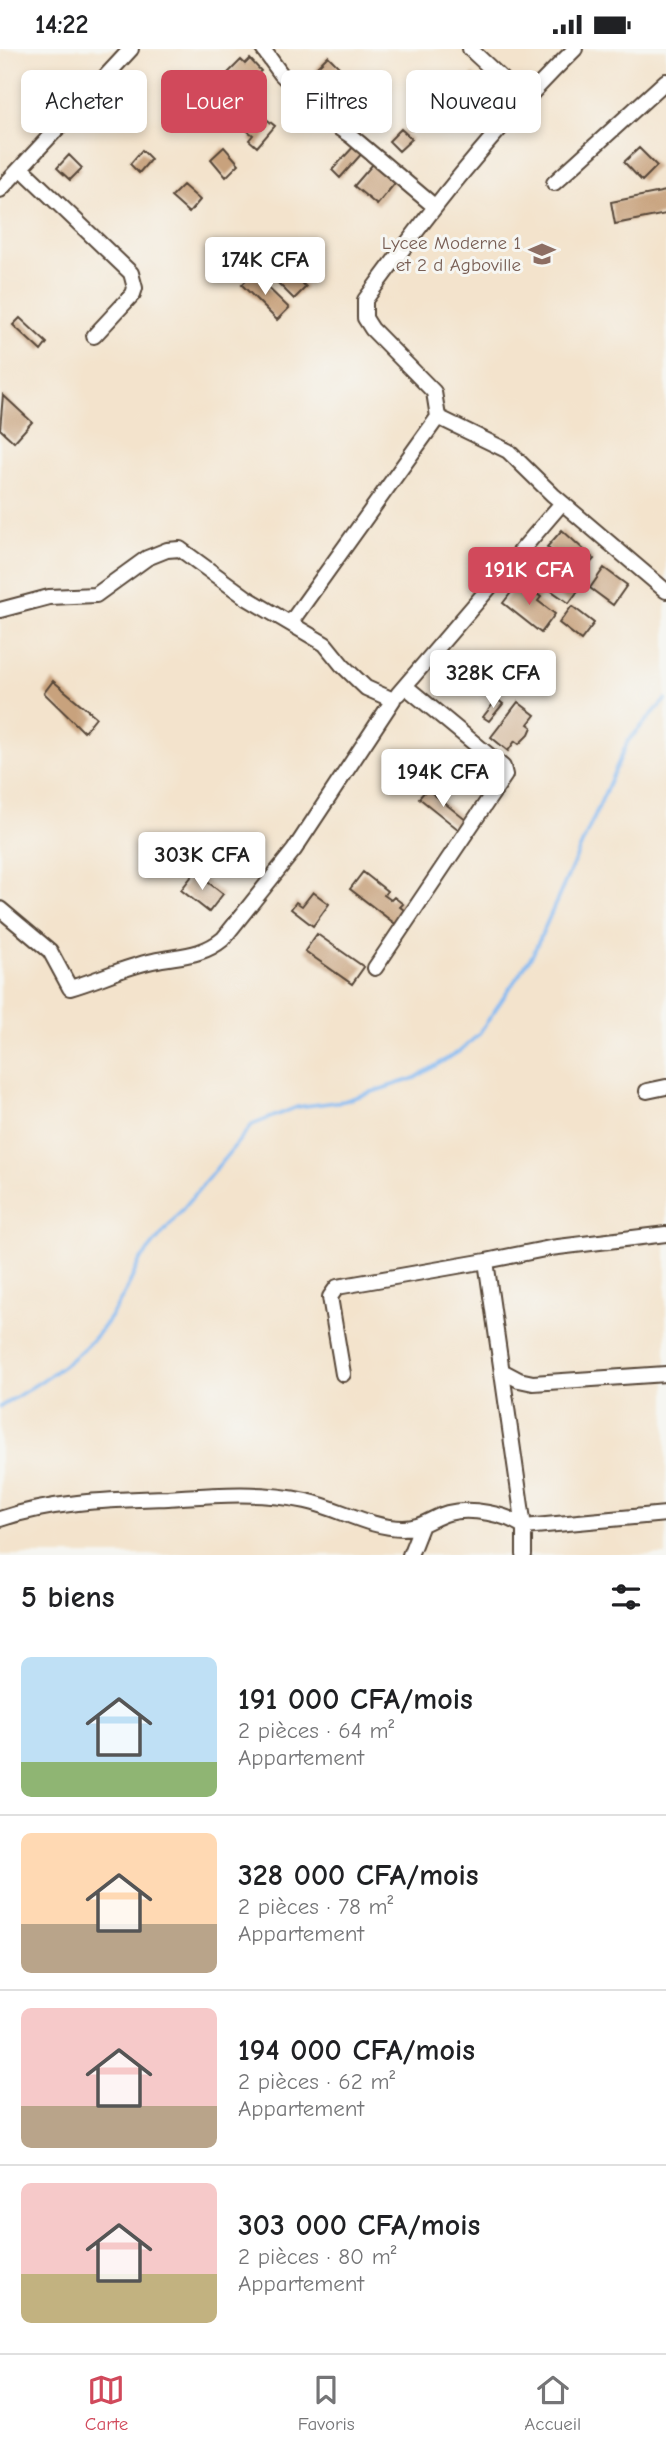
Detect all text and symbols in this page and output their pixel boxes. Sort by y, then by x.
text: 14:22 [35,10,88,40]
chip: Acheter [21,70,147,133]
chip: Louer [161,70,267,133]
chip: Filtres [281,70,392,133]
chip: Nouveau [406,70,541,133]
place label: Lycee Moderne 1 et 2 d Agboville [382,232,521,276]
pin: 174K CFA [193,237,337,297]
school or university icon: Lycee Moderne 1 et 2 d Agboville [527,239,557,269]
text: 174K CFA [221,246,309,273]
pin: 191K CFA [457,547,601,607]
text: 191K CFA [484,556,574,583]
pin: 328K CFA [421,651,565,710]
text: 328K CFA [446,659,540,686]
pin: 194K CFA [371,749,515,809]
text: 194K CFA [397,758,489,785]
pin: 303K CFA [130,833,274,892]
text: 303K CFA [154,841,250,868]
icon: filters [607,1578,645,1616]
text: 5 biens [21,1580,114,1615]
text: 191 000 CFA/mois [238,1682,473,1717]
icon: home [77,1685,161,1769]
text: 2 pièces · 64 m² [238,1717,394,1744]
text: Appartement [238,1744,364,1771]
text: 328 000 CFA/mois [238,1858,479,1893]
icon: home [77,1861,161,1945]
text: 2 pièces · 78 m² [238,1893,393,1920]
text: Appartement [238,1920,364,1947]
text: 194 000 CFA/mois [238,2033,475,2068]
icon: home [77,2036,161,2120]
text: 2 pièces · 62 m² [238,2068,395,2095]
text: Appartement [238,2095,364,2122]
text: 303 000 CFA/mois [238,2208,480,2243]
icon: home [77,2211,161,2295]
text: 2 pièces · 80 m² [238,2243,397,2270]
text: Appartement [238,2270,364,2297]
tab: Carte [85,2371,128,2435]
tab: Favoris [298,2371,355,2435]
tab: Accueil [524,2371,581,2435]

